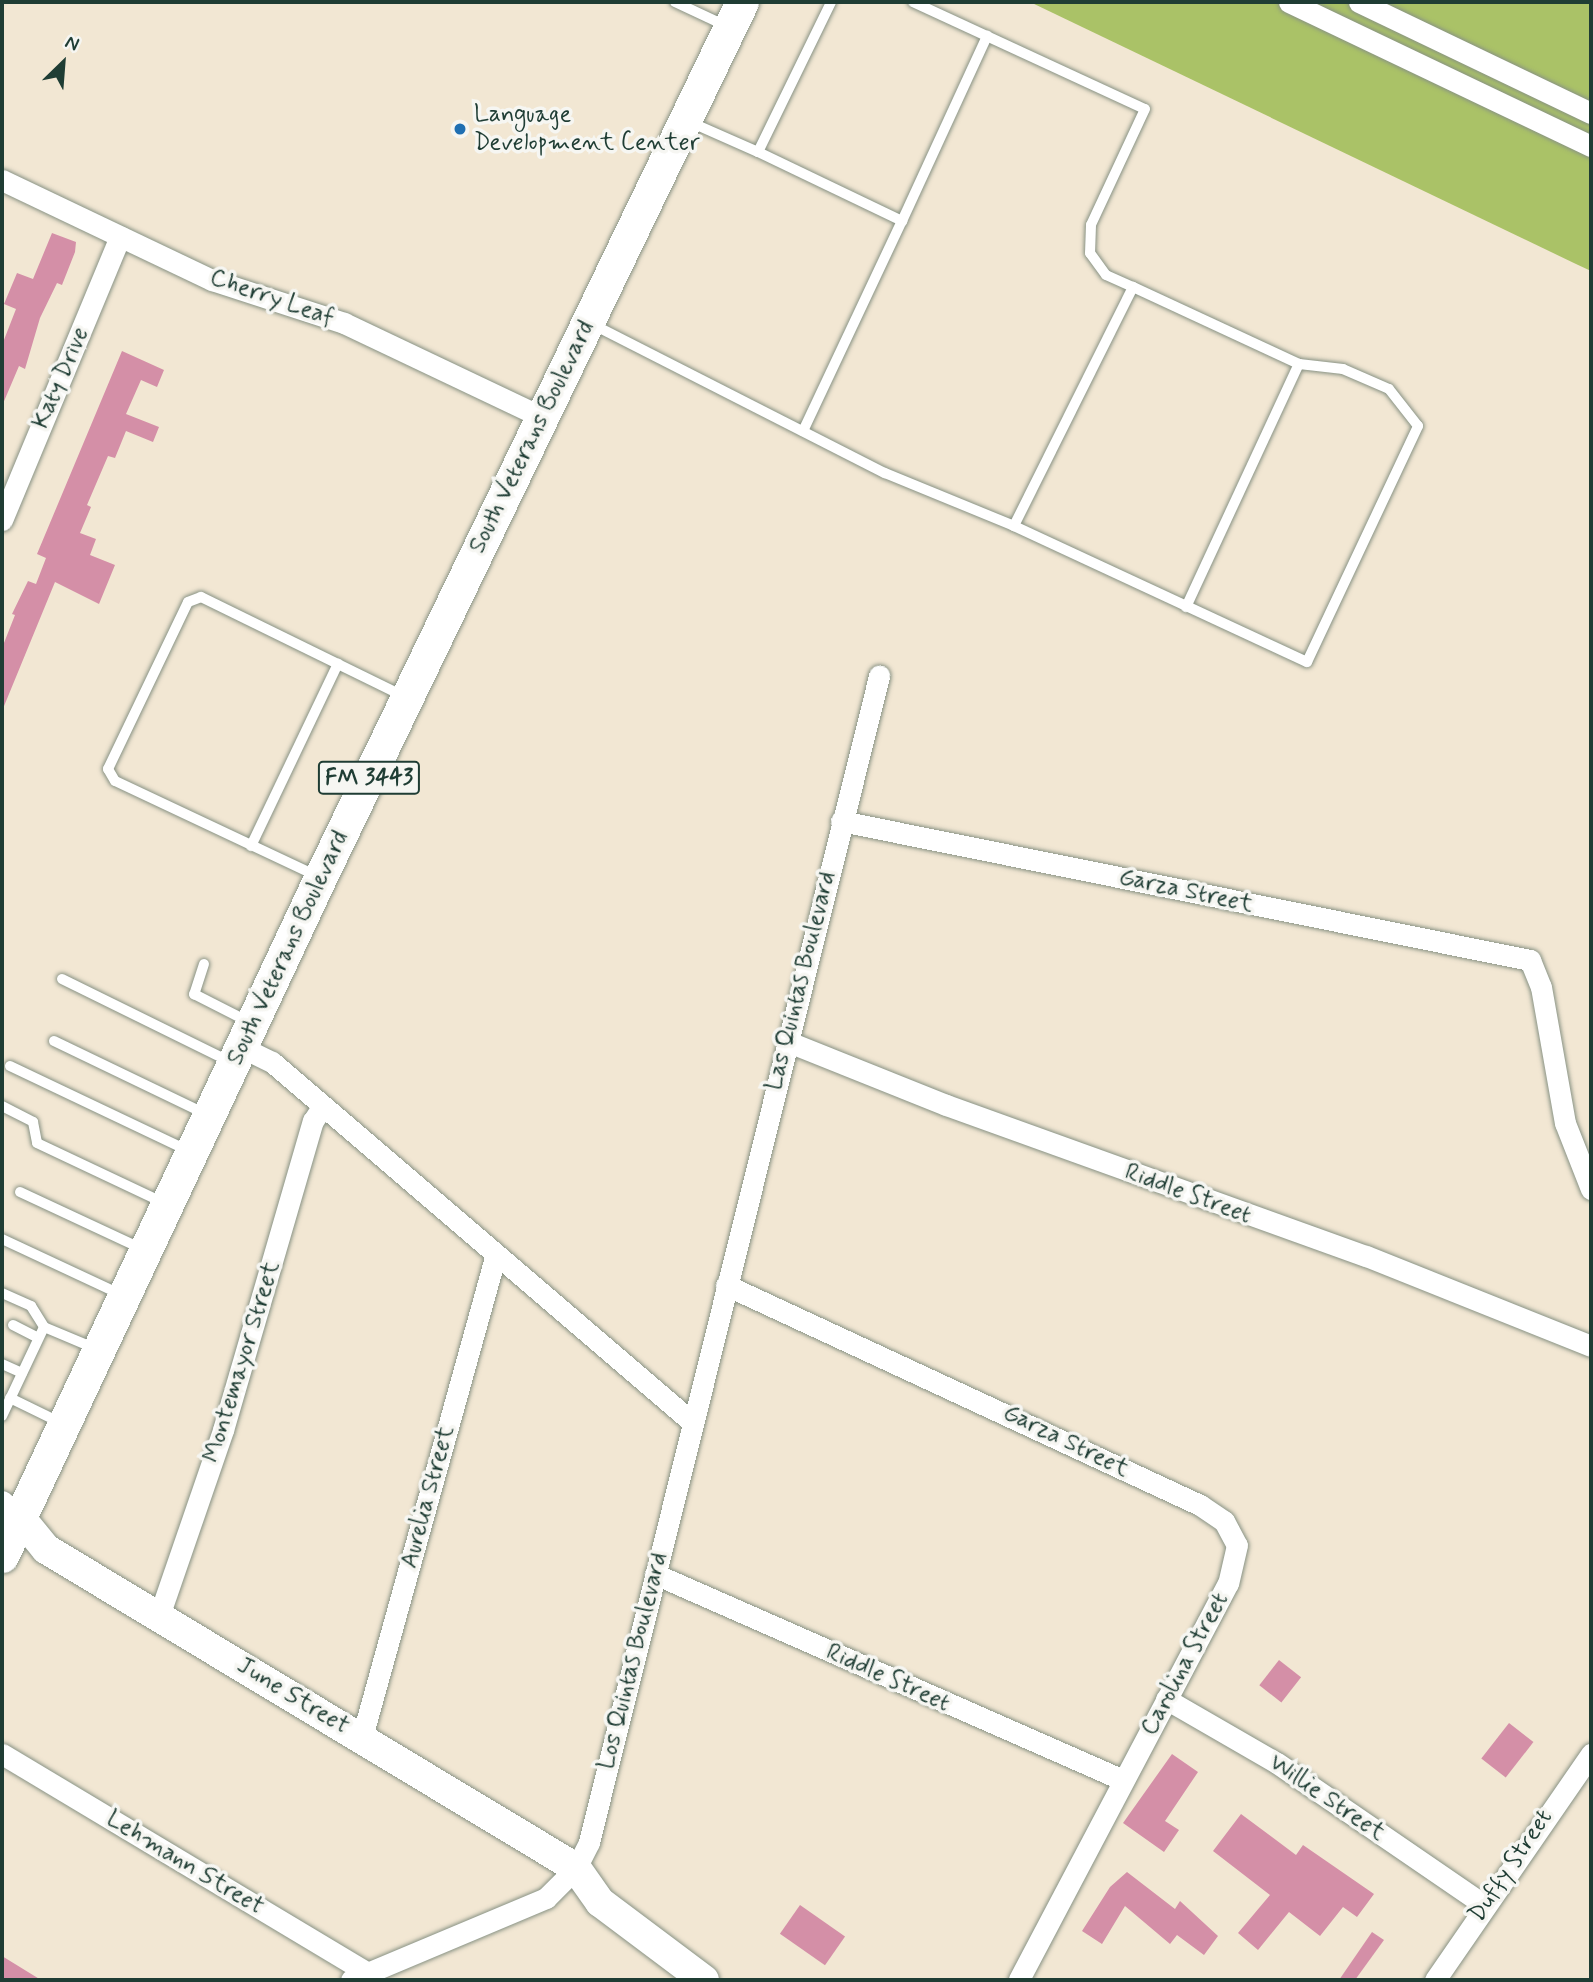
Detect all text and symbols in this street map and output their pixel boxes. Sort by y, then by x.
north arrow [28,28,98,98]
text: N [61,30,83,58]
place label: Language Development Center [474,101,695,157]
marker: Language Development Center [452,121,468,137]
street label: Cherry Leaf [206,263,338,333]
street label: South Veterans Boulevard [464,317,600,557]
street label: Katy Drive [27,323,95,433]
road number: FM 3443 [316,758,422,798]
street label: South Veterans Boulevard [221,827,355,1069]
street label: Garza Street [1116,863,1256,919]
street label: Las Quintas Boulevard [759,866,843,1096]
street label: Riddle Street [1119,1157,1257,1231]
street label: Montemayor Street [198,1258,286,1466]
street label: Garza Street [998,1398,1134,1484]
street label: Aurelia Street [395,1423,461,1571]
street label: Los Quintas Boulevard [591,1547,675,1775]
street label: Carolina Street [1134,1586,1236,1742]
street label: Riddle Street [820,1637,956,1719]
street label: June Street [232,1652,354,1740]
street label: Willie Street [1263,1749,1391,1847]
street label: Duffy Street [1462,1803,1560,1929]
street label: Lehmann Street [101,1805,269,1921]

